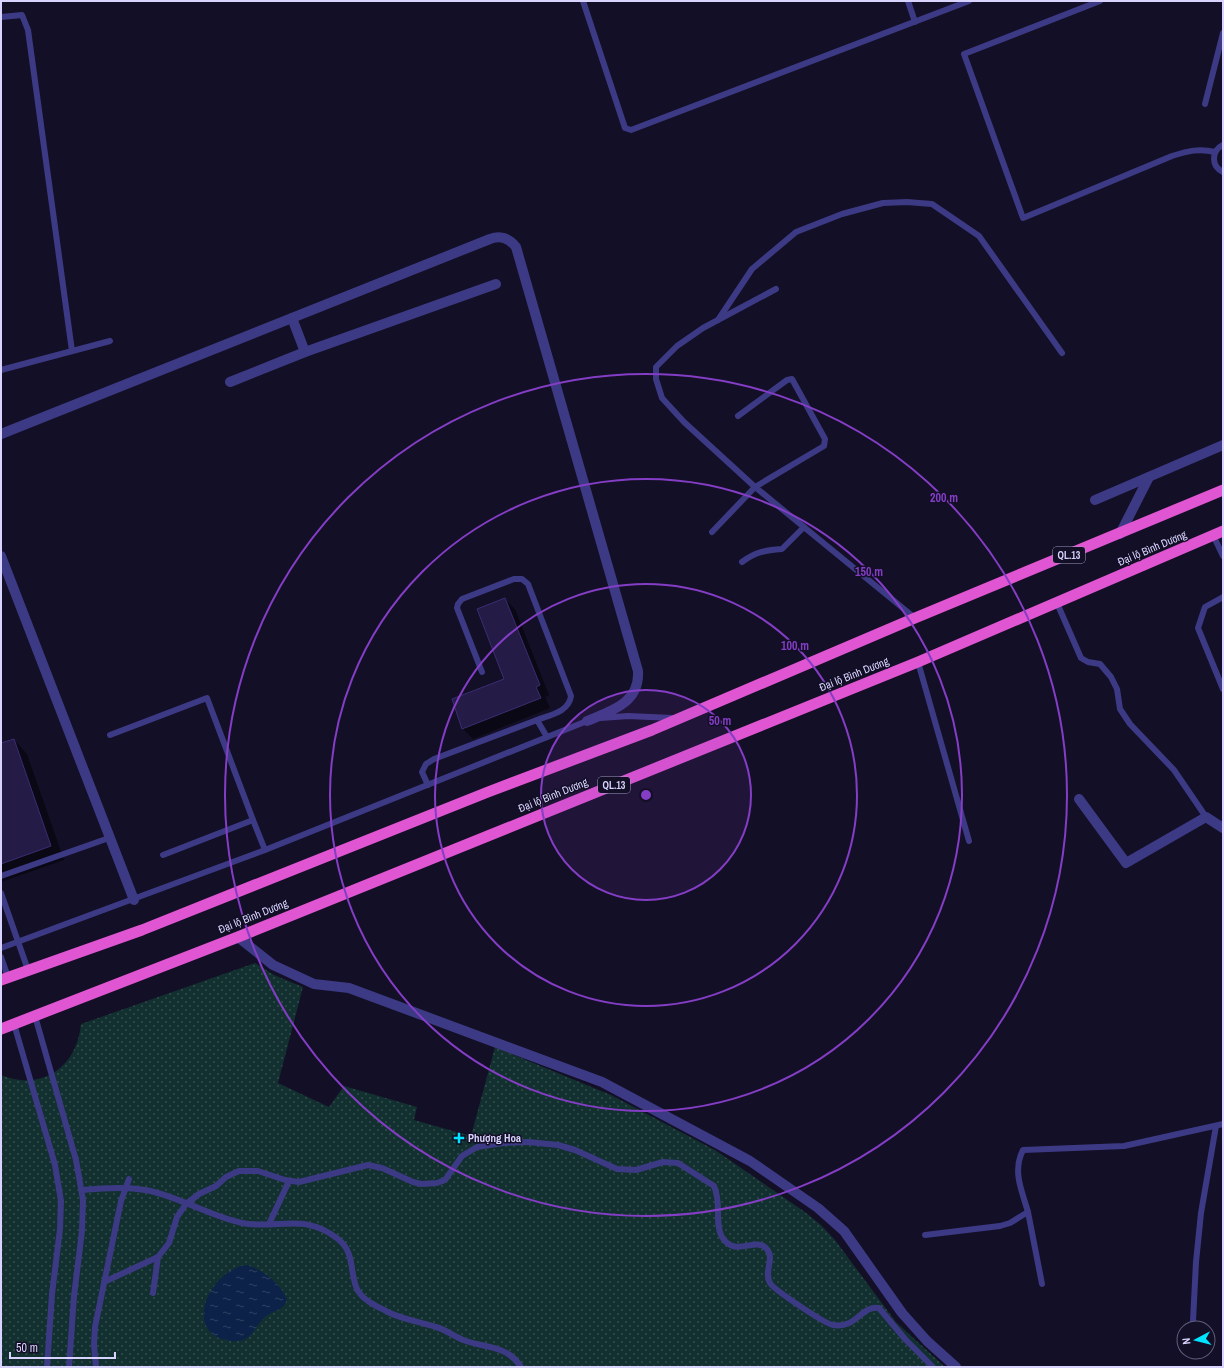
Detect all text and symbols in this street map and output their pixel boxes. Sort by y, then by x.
text: 200 m [930,490,958,506]
street label: Đại lộ Bình Dương [1115,527,1189,569]
road number: QL.13 [1053,547,1085,563]
text: 150 m [855,564,883,580]
text: 100 m [781,638,809,654]
street label: Đại lộ Bình Dương [817,654,891,694]
text: 50 m [709,713,731,729]
street label: Đại lộ Bình Dương [516,775,590,815]
road number: QL.13 [598,777,630,793]
centre of rings [639,788,653,802]
street label: Đại lộ Bình Dương [216,896,290,936]
place label: Phượng Hoa [468,1131,521,1145]
marker: Phượng Hoa [453,1132,465,1144]
north arrow [1176,1320,1216,1360]
scale bar [10,1334,115,1360]
text: N [1179,1337,1193,1345]
text: 50 m [16,1340,38,1356]

